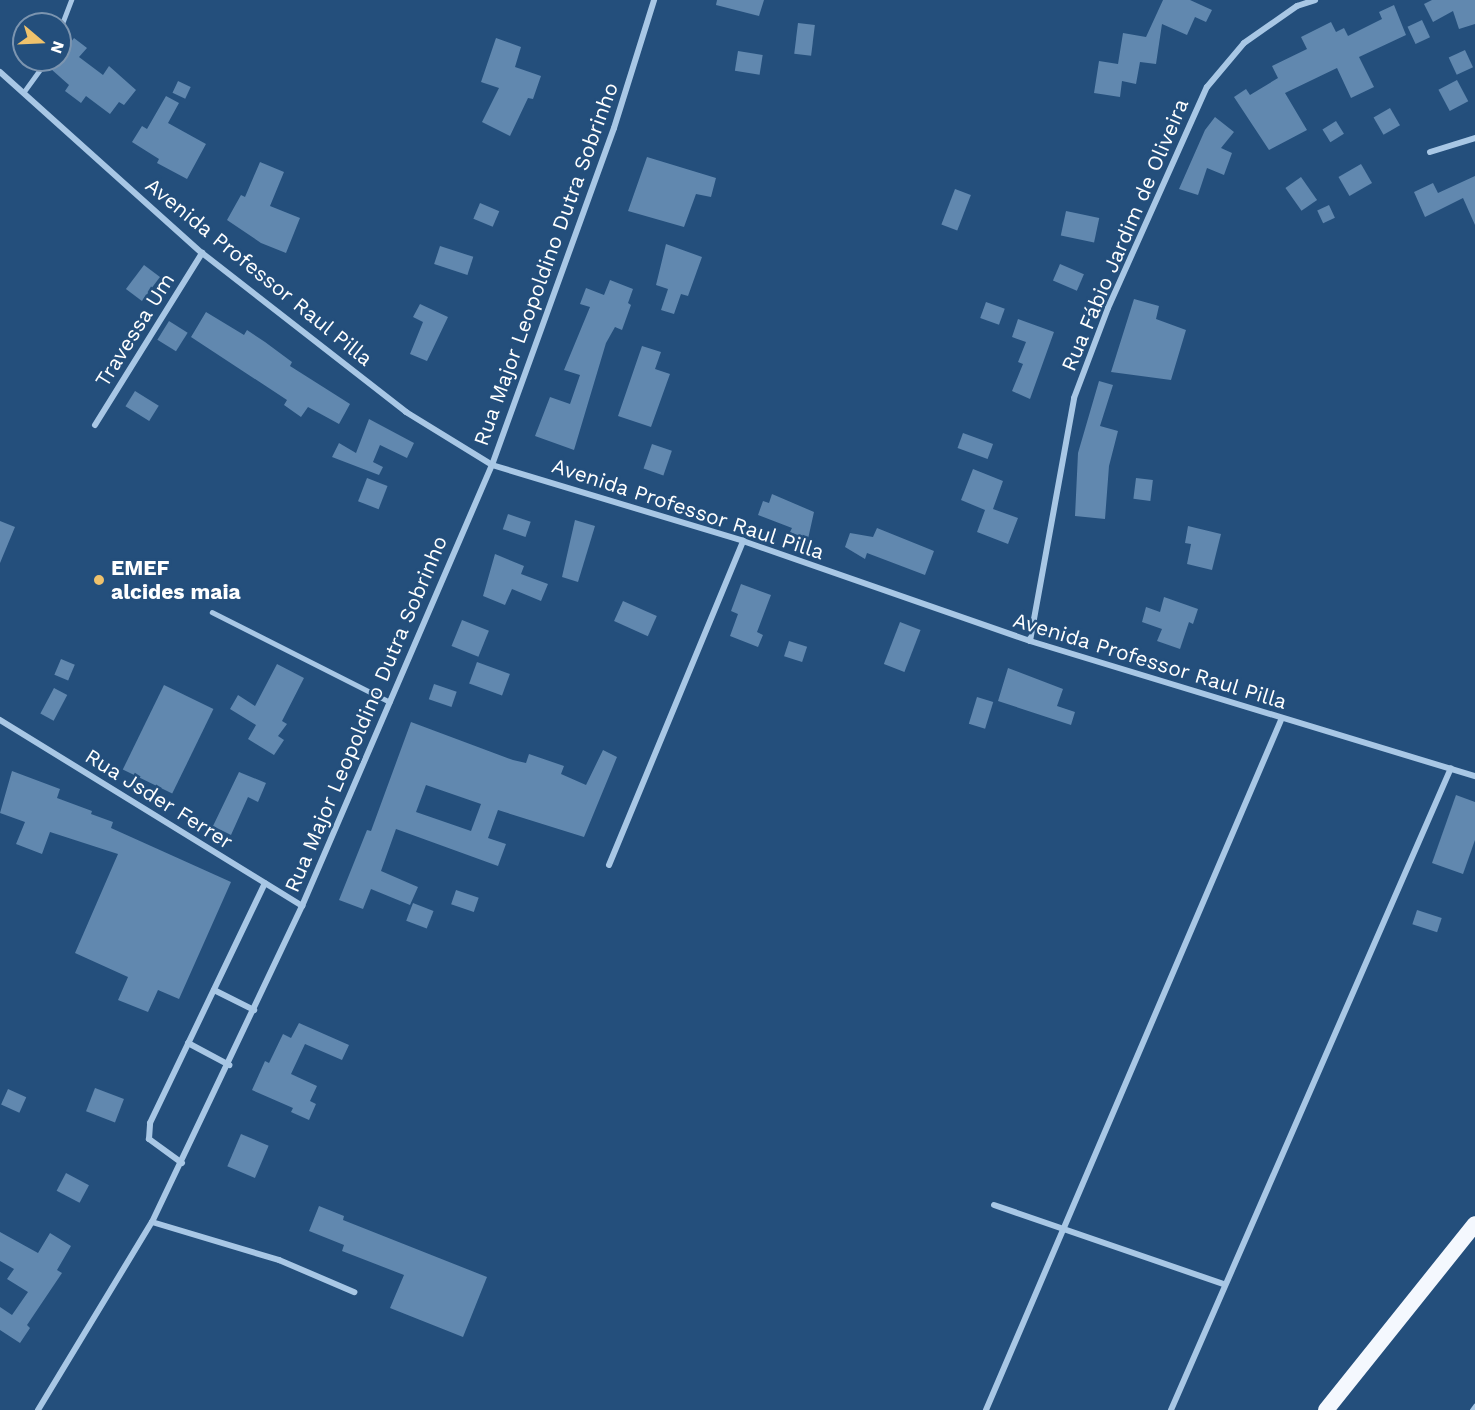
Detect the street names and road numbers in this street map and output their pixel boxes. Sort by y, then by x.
street label: Rua Major Leopoldino Dutra Sobrinho [468,78,624,450]
street label: Rua Fábio Jardim de Oliveira [1056,95,1194,375]
street label: Avenida Professor Raul Pilla [140,172,378,372]
street label: Travessa Um [90,268,180,392]
street label: Avenida Professor Raul Pilla [548,453,828,565]
street label: Rua Major Leopoldino Dutra Sobrinho [279,531,453,897]
street label: Avenida Professor Raul Pilla [1009,607,1291,715]
street label: Rua Jsder Ferrer [80,743,238,855]

